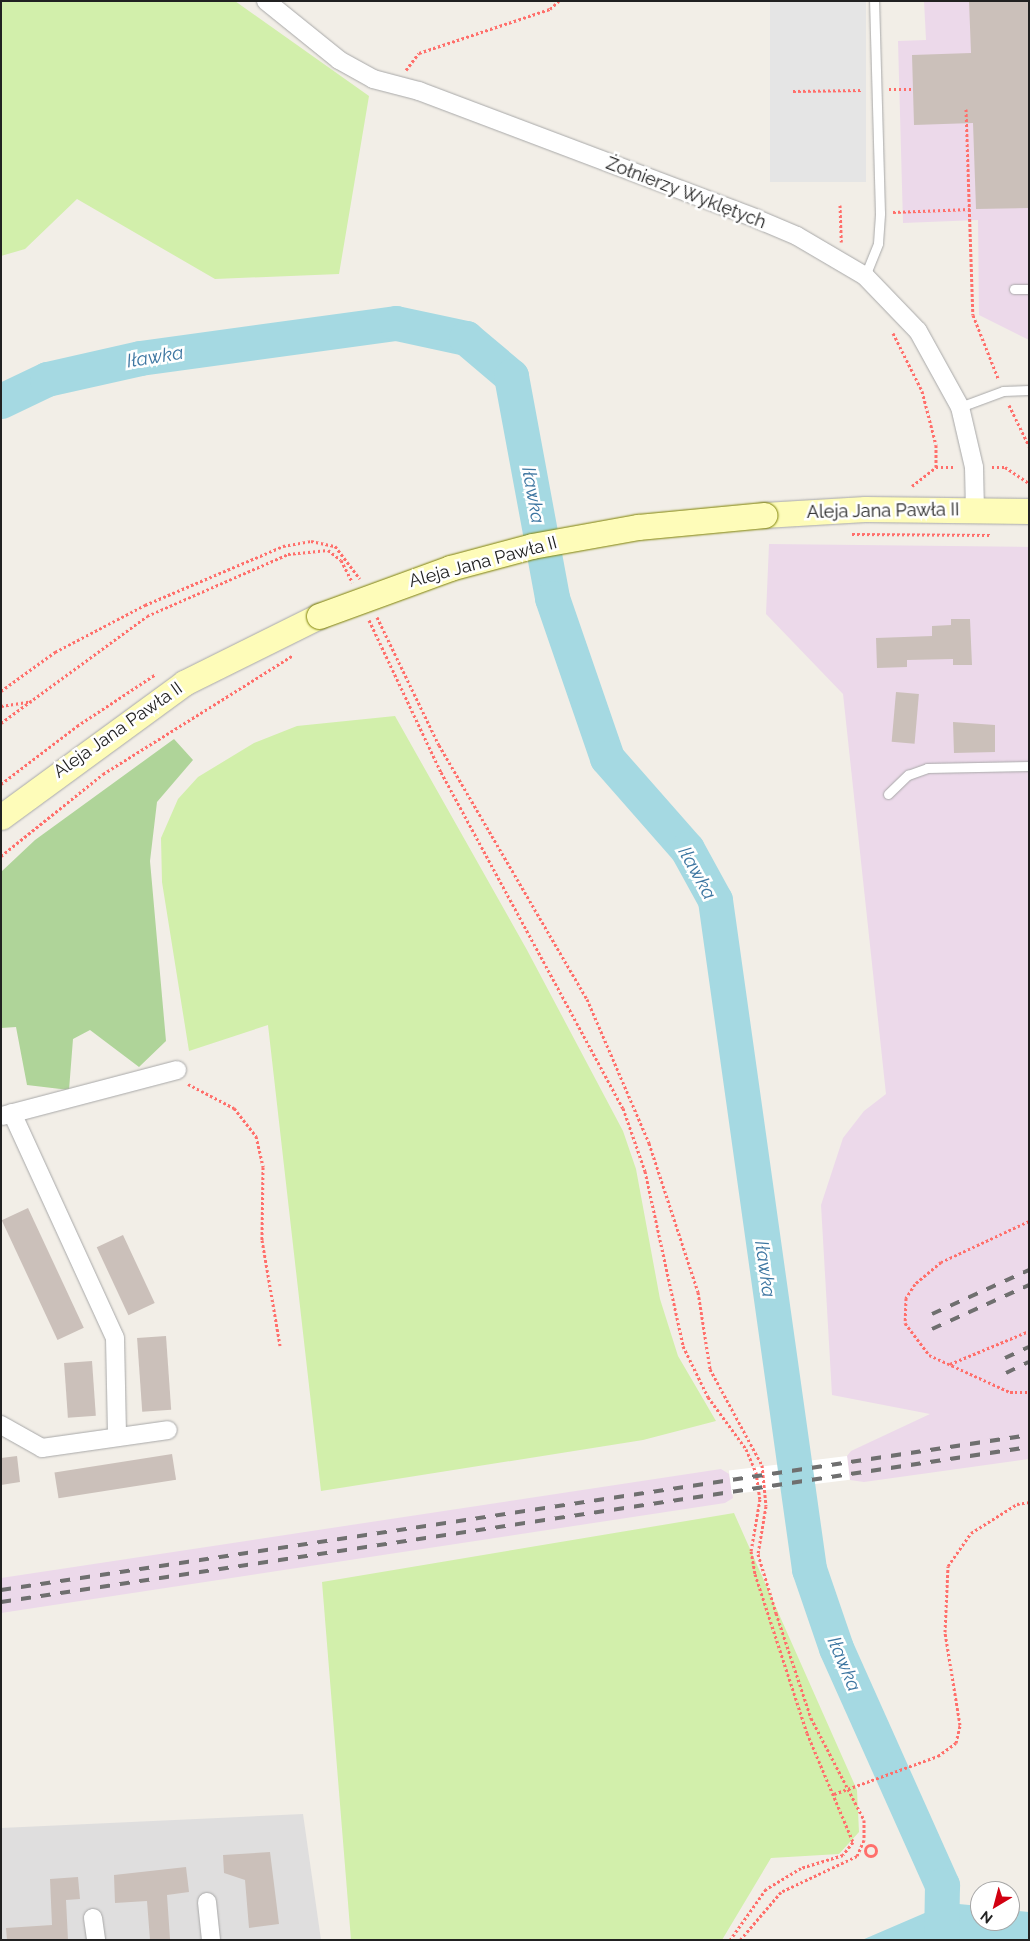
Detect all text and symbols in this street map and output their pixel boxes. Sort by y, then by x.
street label: Żołnierzy Wyklętych [602,152,770,234]
water label: Iławka [125,341,185,373]
water label: Iławka [517,465,549,525]
street label: Aleja Jana Pawła II [806,499,960,523]
street label: Aleja Jana Pawła II [406,532,560,592]
street label: Aleja Jana Pawła II [49,677,187,783]
water label: Iławka [673,842,721,904]
water label: Iławka [750,1239,780,1299]
water label: Iławka [822,1633,866,1695]
north arrow [970,1881,1020,1931]
text: N [977,1908,996,1927]

